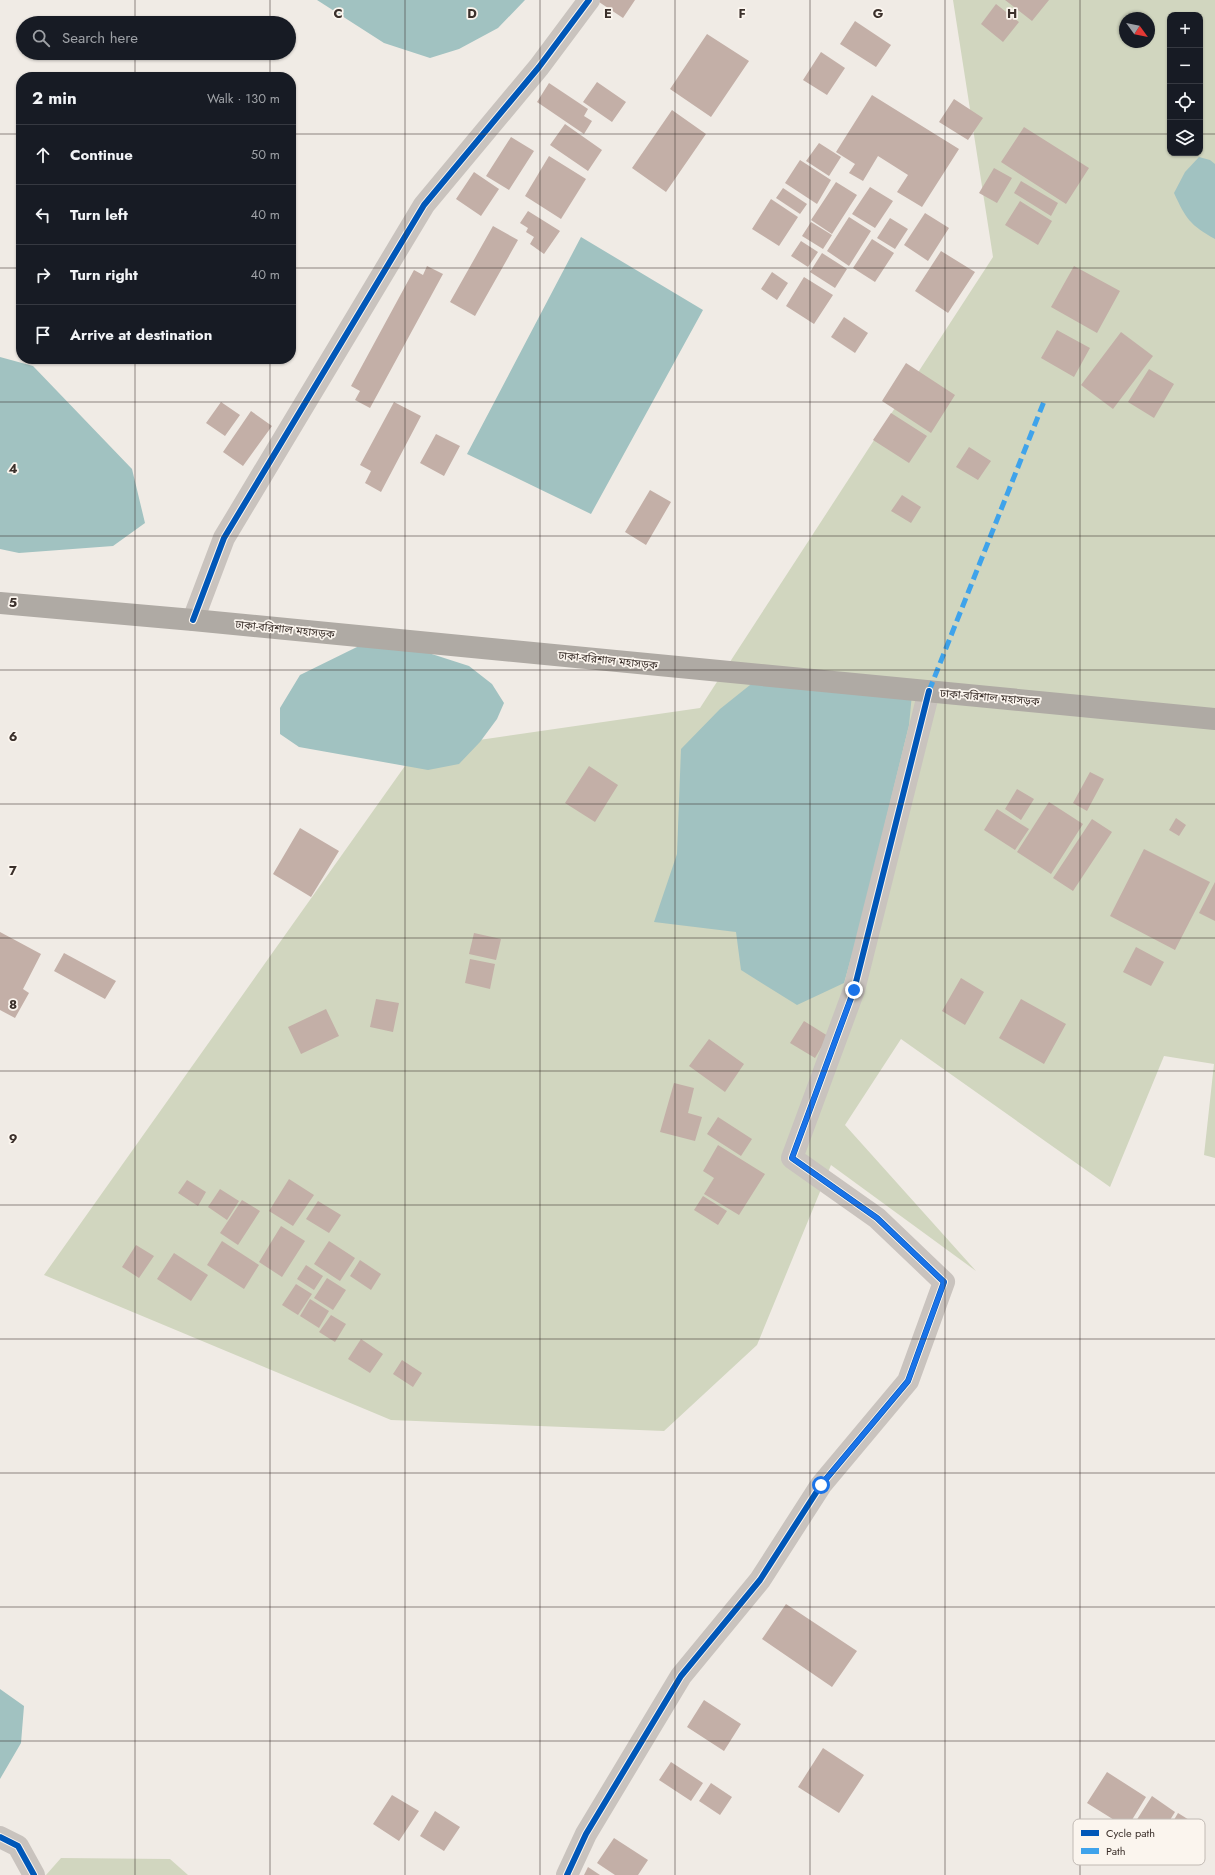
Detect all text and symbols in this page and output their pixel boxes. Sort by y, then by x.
text: C [333,4,343,23]
text: D [467,4,477,23]
text: E [604,4,612,23]
text: F [738,4,746,23]
text: G [873,4,884,23]
text: H [1007,4,1017,23]
north arrow [1119,12,1155,48]
map controls [1167,12,1203,156]
button: + [1167,12,1203,48]
search box [16,16,296,60]
icon: search [30,27,52,49]
text: Search here [62,27,138,49]
button: − [1167,48,1203,84]
button: locate [1167,84,1203,120]
text: 2 min [32,86,77,110]
text: Walk · 130 m [207,89,280,108]
button: layers [1167,120,1203,156]
icon: ahead [32,144,54,166]
text: Continue [70,144,133,166]
text: 50 m [251,145,280,164]
icon: left [32,204,54,226]
text: Turn left [70,204,128,226]
text: 40 m [251,205,280,224]
icon: right [32,264,54,286]
text: Turn right [70,264,138,286]
text: 40 m [251,265,280,284]
icon: arrive [32,324,54,346]
text: Arrive at destination [70,324,212,346]
text: 4 [8,459,18,478]
text: 5 [9,593,17,612]
street label: ঢাকা-বরিশাল মহাসড়ক [233,616,336,642]
street label: ঢাকা-বরিশাল মহাসড়ক [556,647,659,673]
street label: ঢাকা-বরিশাল মহাসড়ক [939,685,1041,709]
text: 6 [9,727,18,746]
text: 7 [9,861,17,880]
route end [845,981,863,999]
text: 8 [9,995,17,1014]
text: 9 [9,1129,18,1148]
route start [812,1476,830,1494]
legend [1073,1819,1205,1865]
text: Cycle path [1106,1825,1155,1841]
text: Path [1106,1843,1125,1859]

